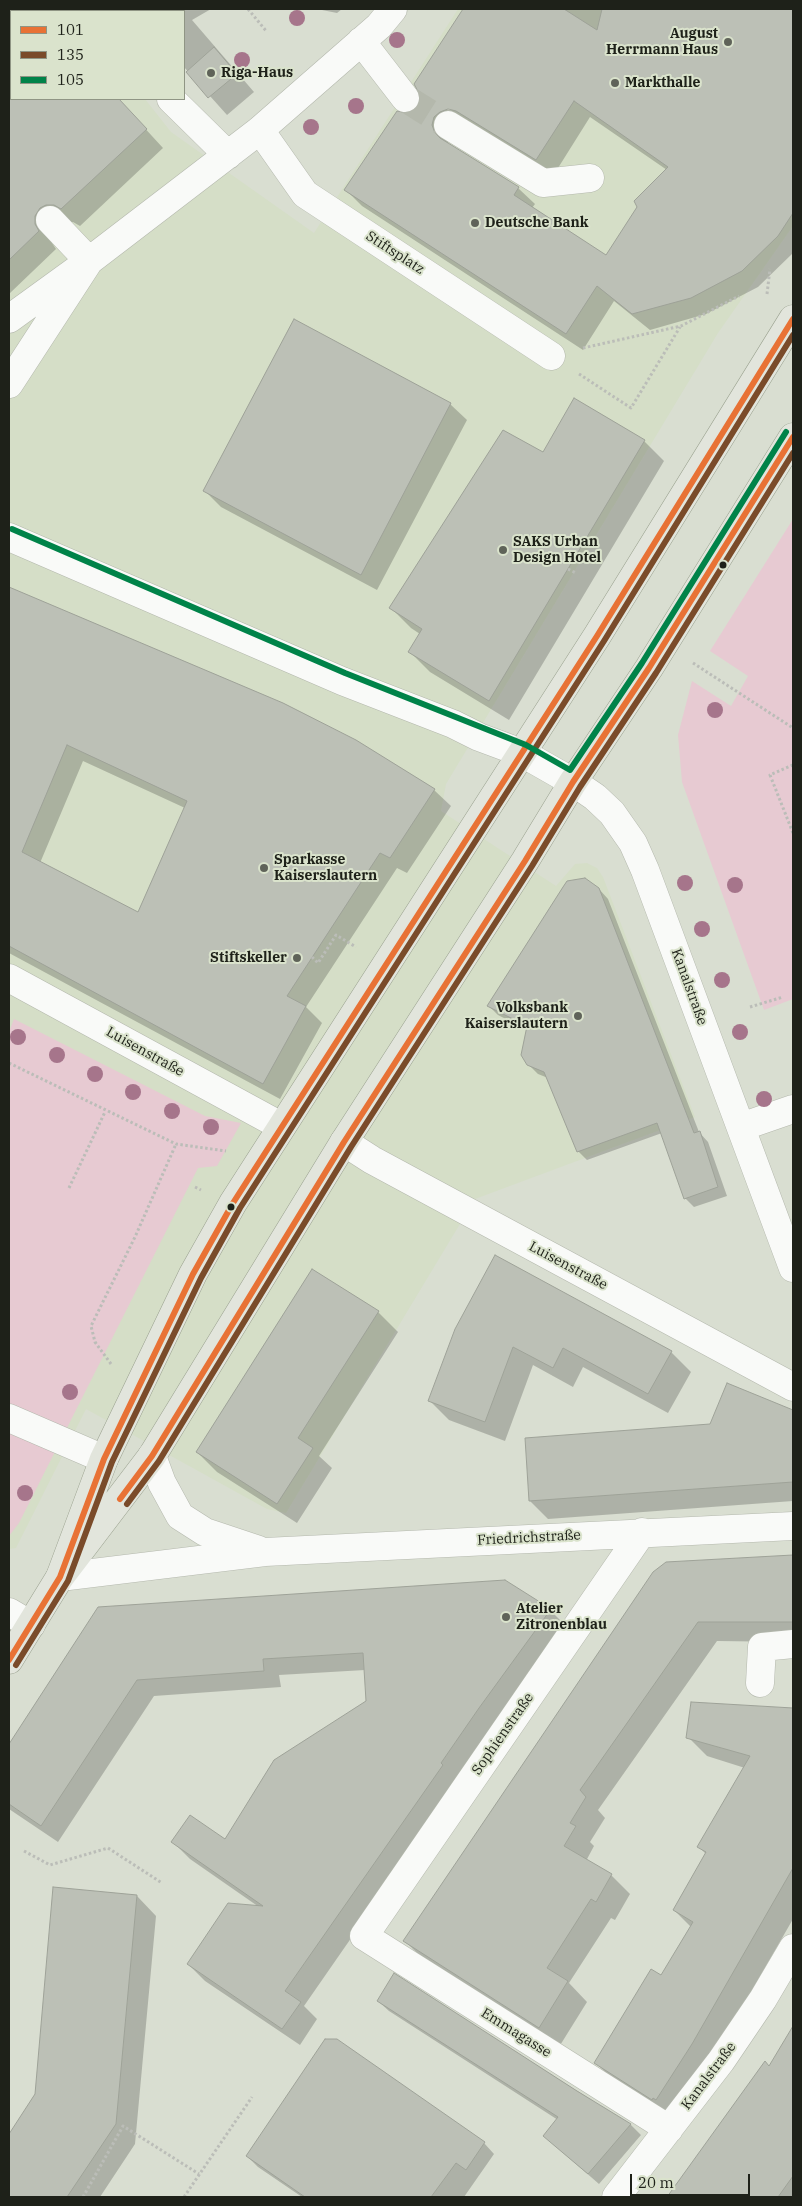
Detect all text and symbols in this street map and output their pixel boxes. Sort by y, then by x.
legend [10,10,185,100]
text: 101 [57,20,84,39]
place label: August Herrmann Haus [606,26,718,58]
marker: August Herrmann Haus [722,36,734,48]
text: 135 [57,45,84,64]
place label: Riga-Haus [221,65,293,81]
marker: Riga-Haus [205,67,217,79]
text: 105 [57,70,84,89]
place label: Markthalle [625,75,700,91]
marker: Markthalle [609,77,621,89]
place label: Deutsche Bank [485,215,588,231]
marker: Deutsche Bank [469,217,481,229]
street label: Stiftsplatz [363,228,427,278]
place label: SAKS Urban Design Hotel [513,534,601,566]
marker: SAKS Urban Design Hotel [497,544,509,556]
unlabelled marker [718,560,728,570]
place label: Sparkasse Kaiserslautern [274,852,377,884]
marker: Sparkasse Kaiserslautern [258,862,270,874]
street label: Kanalstraße [667,946,711,1028]
place label: Stiftskeller [210,950,287,966]
marker: Stiftskeller [291,952,303,964]
place label: Volksbank Kaiserslautern [465,1000,568,1032]
marker: Volksbank Kaiserslautern [572,1010,584,1022]
street label: Luisenstraße [103,1024,187,1080]
unlabelled marker [226,1202,236,1212]
street label: Luisenstraße [526,1238,610,1294]
street label: Friedrichstraße [477,1527,581,1549]
place label: Atelier Zitronenblau [516,1601,607,1634]
marker: Atelier Zitronenblau [500,1611,512,1623]
street label: Sophienstraße [468,1690,538,1778]
street label: Emmagasse [478,2005,554,2061]
street label: Kanalstraße [678,2039,740,2113]
scale bar [632,2164,752,2196]
text: 20 m [638,2173,674,2192]

